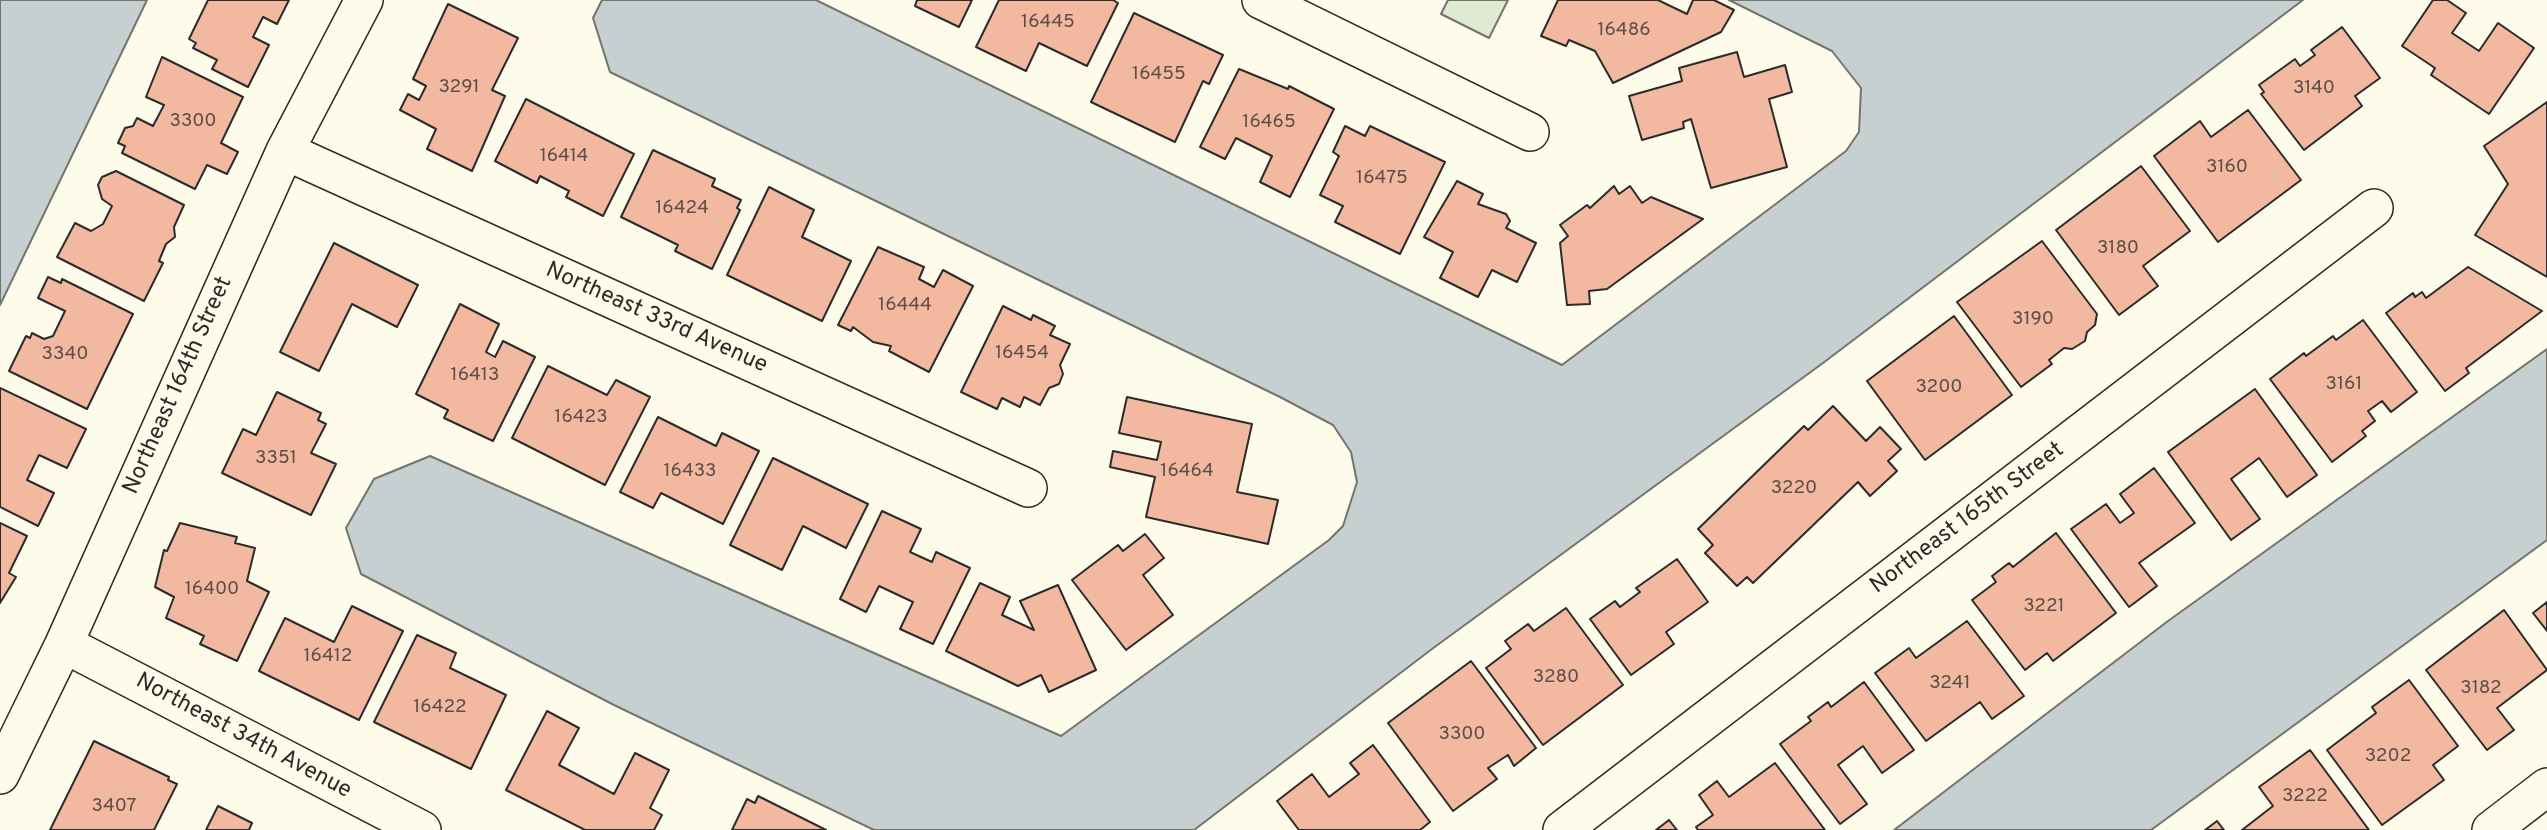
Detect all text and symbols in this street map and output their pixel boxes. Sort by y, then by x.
house number: 16445 [1021,12,1075,34]
house number: 16486 [1597,20,1651,42]
house number: 16455 [1132,64,1186,86]
house number: 3291 [438,77,480,99]
house number: 3140 [2293,78,2335,100]
house number: 3300 [170,111,216,133]
house number: 16465 [1242,112,1296,134]
house number: 16414 [540,146,588,168]
house number: 3160 [2206,157,2248,179]
house number: 16475 [1356,168,1408,190]
house number: 16424 [655,198,709,220]
house number: 3180 [2097,238,2139,260]
street label: Northeast 33rd Avenue [541,258,771,380]
street label: Northeast 164th Street [119,273,239,499]
house number: 16444 [878,295,932,317]
house number: 3190 [2012,309,2054,331]
house number: 16454 [995,343,1049,365]
house number: 3340 [42,344,88,366]
house number: 16413 [451,365,499,387]
house number: 3161 [2326,374,2362,396]
house number: 3200 [1916,377,1962,399]
house number: 16423 [554,407,608,429]
street label: Northeast 165th Street [1866,437,2070,601]
house number: 3351 [255,448,297,470]
house number: 16433 [663,461,717,483]
house number: 16464 [1160,461,1214,483]
house number: 3220 [1771,478,1817,500]
house number: 16400 [185,579,239,601]
house number: 3221 [2023,596,2065,618]
house number: 16412 [304,646,352,668]
house number: 3280 [1533,667,1579,689]
street label: Northeast 34th Avenue [130,668,356,806]
house number: 3241 [1929,673,1971,695]
house number: 3182 [2460,678,2502,700]
house number: 16422 [413,697,467,719]
house number: 3300 [1439,724,1485,746]
house number: 3202 [2365,746,2411,768]
house number: 3222 [2282,786,2328,808]
house number: 3407 [92,796,136,818]

